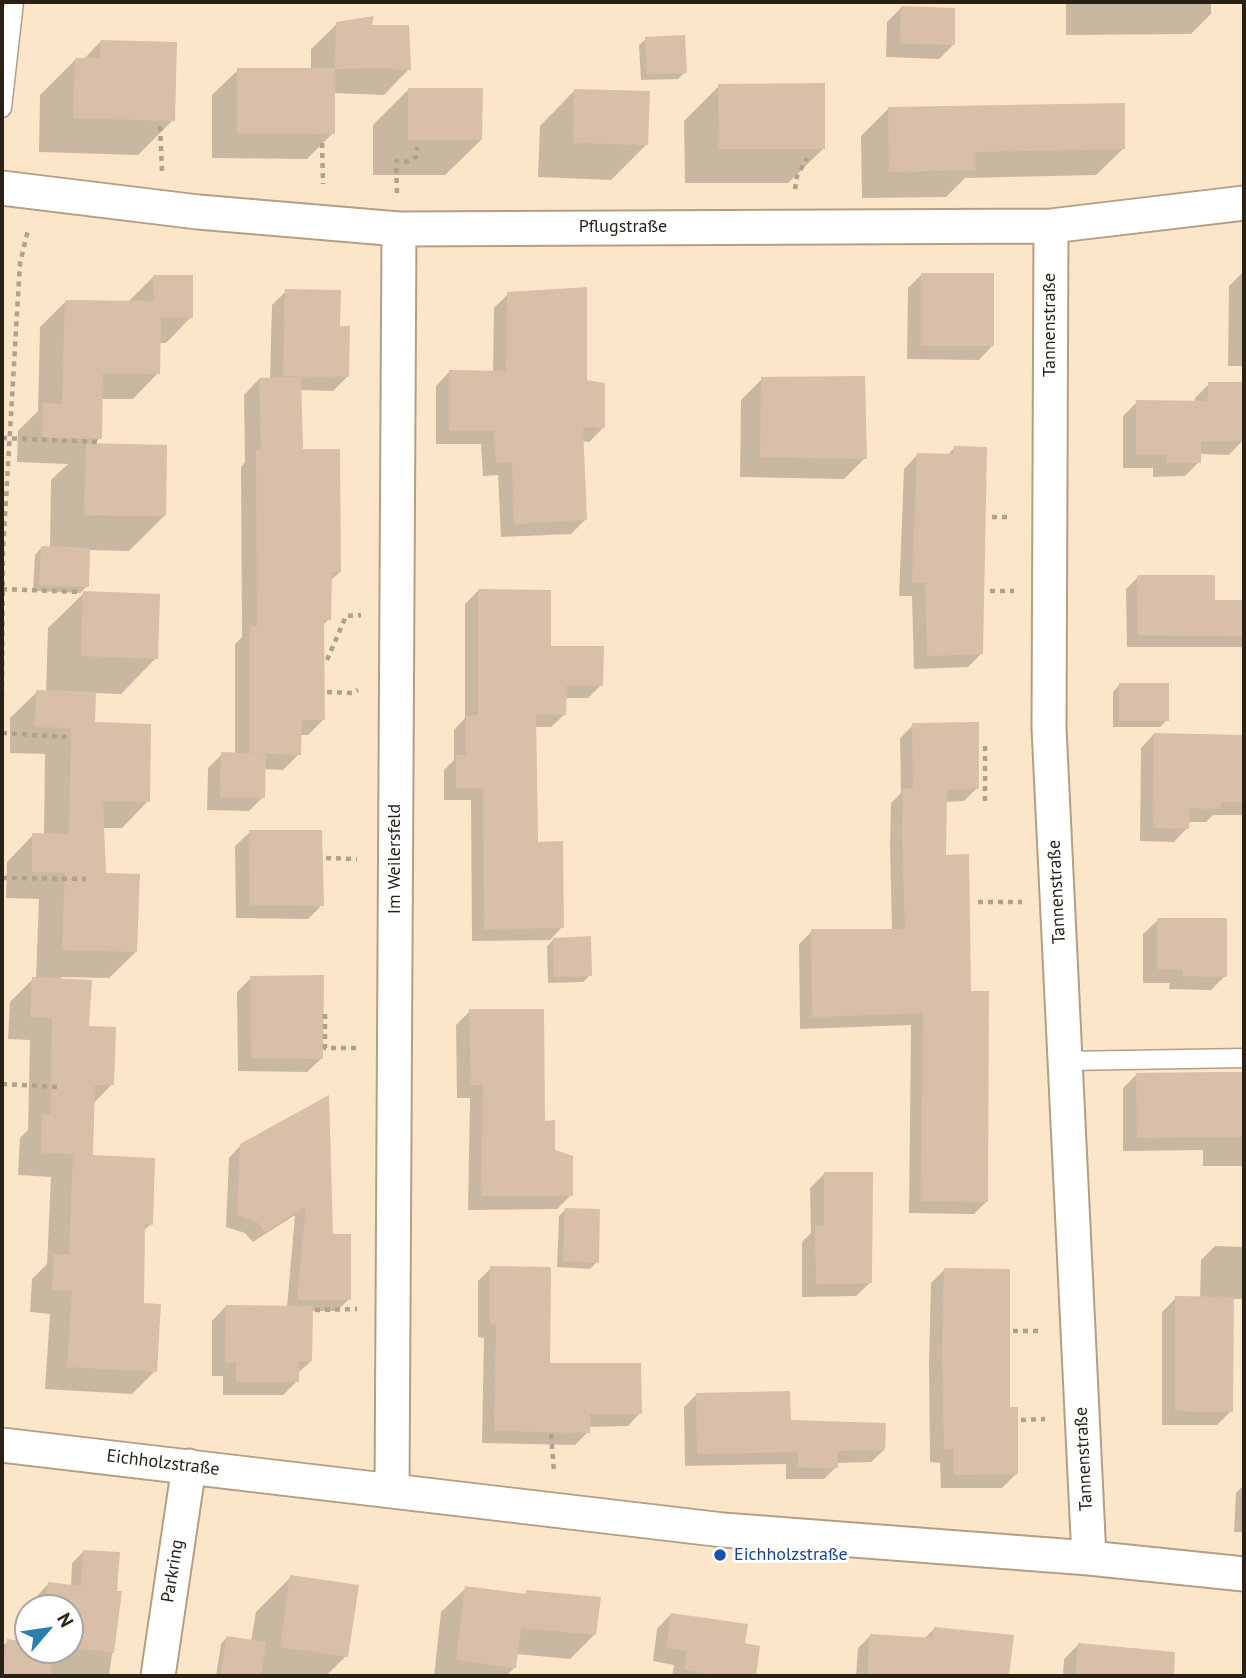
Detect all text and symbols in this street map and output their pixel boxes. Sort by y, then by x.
street label: Pflugstraße [579,216,667,238]
street label: Tannenstraße [1039,273,1061,377]
street label: Im Weilersfeld [384,804,406,914]
street label: Tannenstraße [1043,839,1071,945]
street label: Tannenstraße [1070,1406,1098,1512]
street label: Eichholzstraße [105,1445,221,1481]
street label: Parkring [157,1538,189,1604]
place label: Eichholzstraße [734,1544,848,1566]
marker: Eichholzstraße [712,1547,728,1563]
north arrow [14,1594,84,1664]
text: N [52,1609,79,1631]

